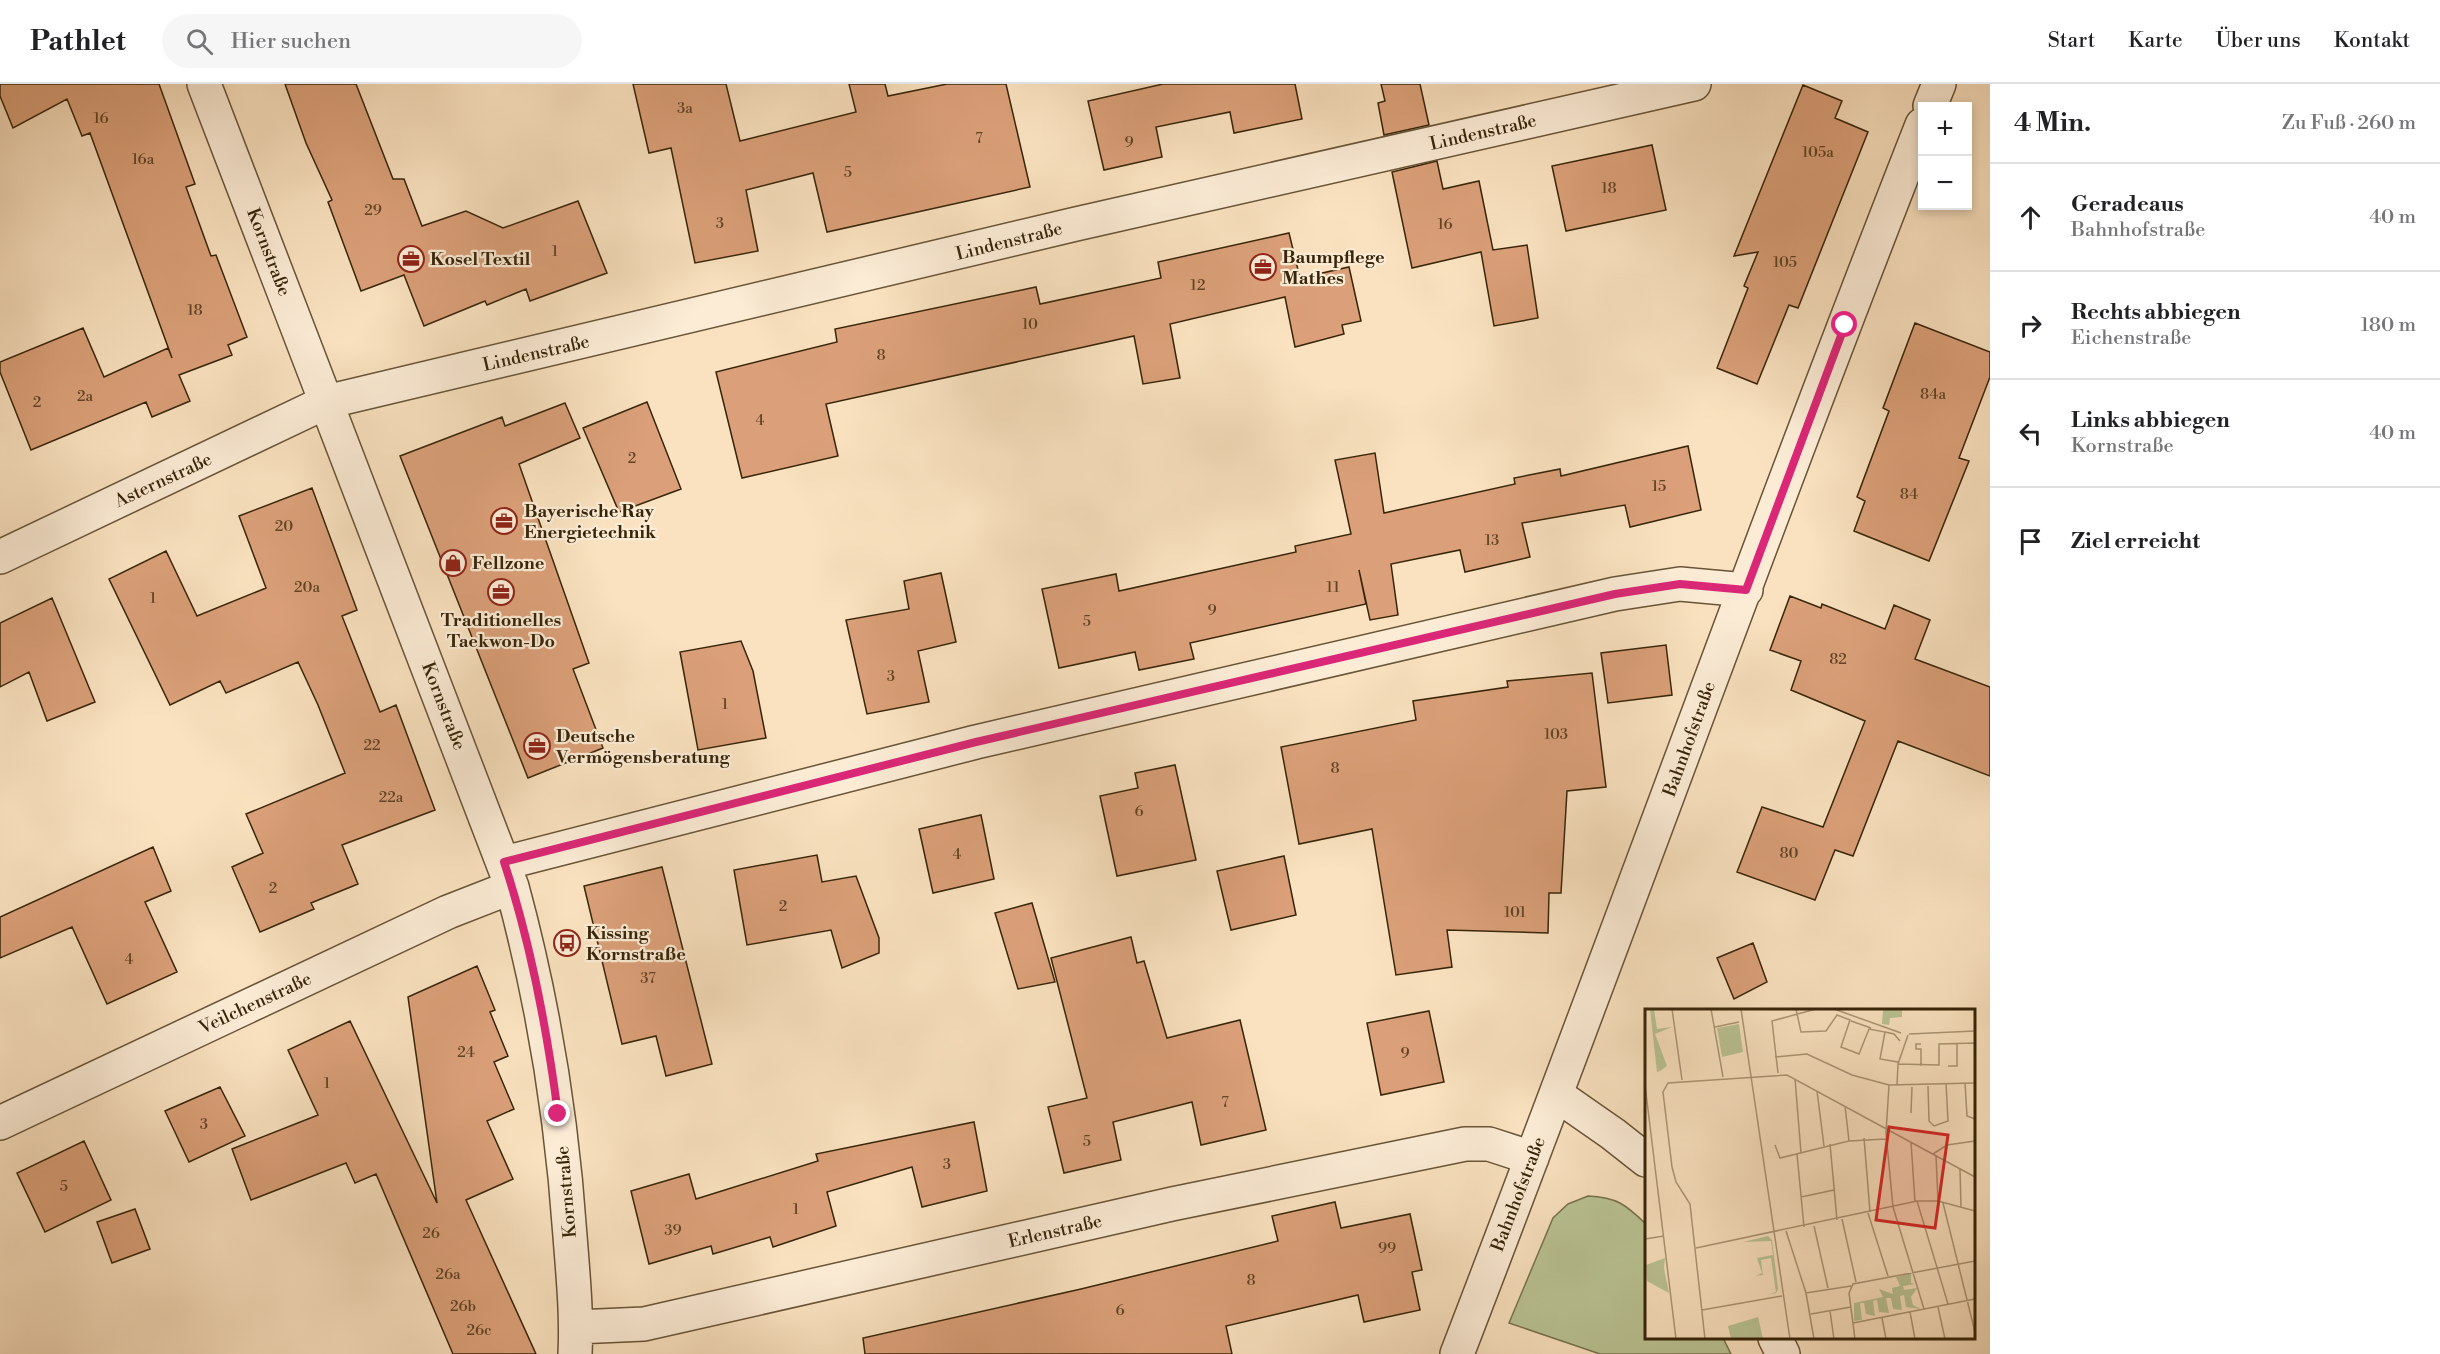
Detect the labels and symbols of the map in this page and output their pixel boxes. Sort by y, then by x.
house number: 3a [677,99,693,118]
house number: 16 [93,109,109,128]
street label: Lindenstraße [1427,109,1539,156]
house number: 7 [975,129,983,148]
house number: 9 [1124,133,1134,152]
house number: 105a [1802,143,1834,162]
house number: 16a [132,150,155,169]
house number: 5 [844,163,852,182]
house number: 18 [1601,179,1617,198]
house number: 29 [364,201,382,220]
street label: Kornstraße [241,205,296,299]
house number: 3 [716,214,724,233]
house number: 16 [1437,215,1453,234]
street label: Lindenstraße [953,217,1065,266]
house number: 1 [552,242,559,261]
office icon: Kosel Textil [396,244,426,274]
place label: Baumpflege Mathes [1282,246,1385,290]
place label: Kosel Textil [430,248,531,271]
office icon: Baumpflege Mathes [1248,252,1278,282]
house number: 105 [1773,253,1797,272]
house number: 12 [1190,276,1206,295]
house number: 18 [187,301,203,320]
route start [1831,311,1857,337]
house number: 10 [1022,315,1038,334]
street label: Lindenstraße [480,330,592,377]
house number: 8 [876,346,886,365]
house number: 84a [1920,385,1946,404]
house number: 2a [77,387,93,406]
house number: 2 [33,393,41,412]
house number: 4 [756,411,765,430]
street label: Asternstraße [110,448,216,513]
house number: 2 [628,449,636,468]
house number: 15 [1652,477,1666,496]
house number: 84 [1900,485,1918,504]
place label: Bayerische Ray Energietechnik [524,500,657,544]
office icon: Bayerische Ray Energietechnik [489,506,519,536]
house number: 20 [275,517,293,536]
house number: 13 [1485,531,1499,550]
shop icon: Fellzone [438,548,468,578]
place label: Fellzone [472,552,545,575]
office icon: Traditionelles Taekwon-Do [486,577,516,607]
house number: 20a [294,578,320,597]
house number: 11 [1326,578,1340,597]
house number: 1 [150,589,157,608]
house number: 9 [1207,601,1217,620]
place label: Traditionelles Taekwon-Do [441,609,562,653]
house number: 5 [1083,612,1091,631]
house number: 82 [1829,650,1847,669]
street label: Kornstraße [416,659,471,753]
house number: 3 [887,667,895,686]
street label: Bahnhofstraße [1658,678,1721,801]
house number: 1 [722,695,729,714]
place label: Deutsche Vermögensberatung [555,725,730,769]
house number: 103 [1544,725,1568,744]
office icon: Deutsche Vermögensberatung [522,731,552,761]
house number: 22 [363,736,381,755]
house number: 8 [1330,759,1340,778]
house number: 22a [379,788,404,807]
house number: 6 [1134,802,1144,821]
house number: 80 [1779,844,1799,863]
house number: 4 [953,845,962,864]
house number: 2 [269,879,277,898]
house number: 2 [779,897,787,916]
house number: 101 [1504,903,1526,922]
place label: Kissing Kornstraße [586,922,686,966]
bus stop icon: Kissing Kornstraße [552,928,582,958]
house number: 4 [125,950,134,969]
street label: Veilchenstraße [194,967,315,1040]
house number: 37 [640,969,656,988]
inset map [1645,1009,1975,1339]
house number: 24 [457,1043,475,1062]
house number: 9 [1400,1044,1410,1063]
house number: 1 [324,1074,331,1093]
house number: 7 [1221,1093,1229,1112]
route end [544,1100,570,1126]
house number: 3 [200,1115,208,1134]
house number: 5 [1083,1132,1091,1151]
street label: Bahnhofstraße [1486,1134,1551,1256]
street label: Kornstraße [551,1145,582,1239]
house number: 3 [943,1155,951,1174]
house number: 5 [60,1177,68,1196]
house number: 1 [793,1200,800,1219]
street label: Erlenstraße [1006,1210,1104,1253]
house number: 39 [664,1221,682,1240]
house number: 26 [422,1224,440,1243]
house number: 99 [1378,1239,1396,1258]
house number: 26a [435,1265,461,1284]
house number: 8 [1246,1271,1256,1290]
house number: 26b [450,1297,476,1316]
house number: 6 [1115,1301,1125,1320]
house number: 26c [466,1321,492,1340]

